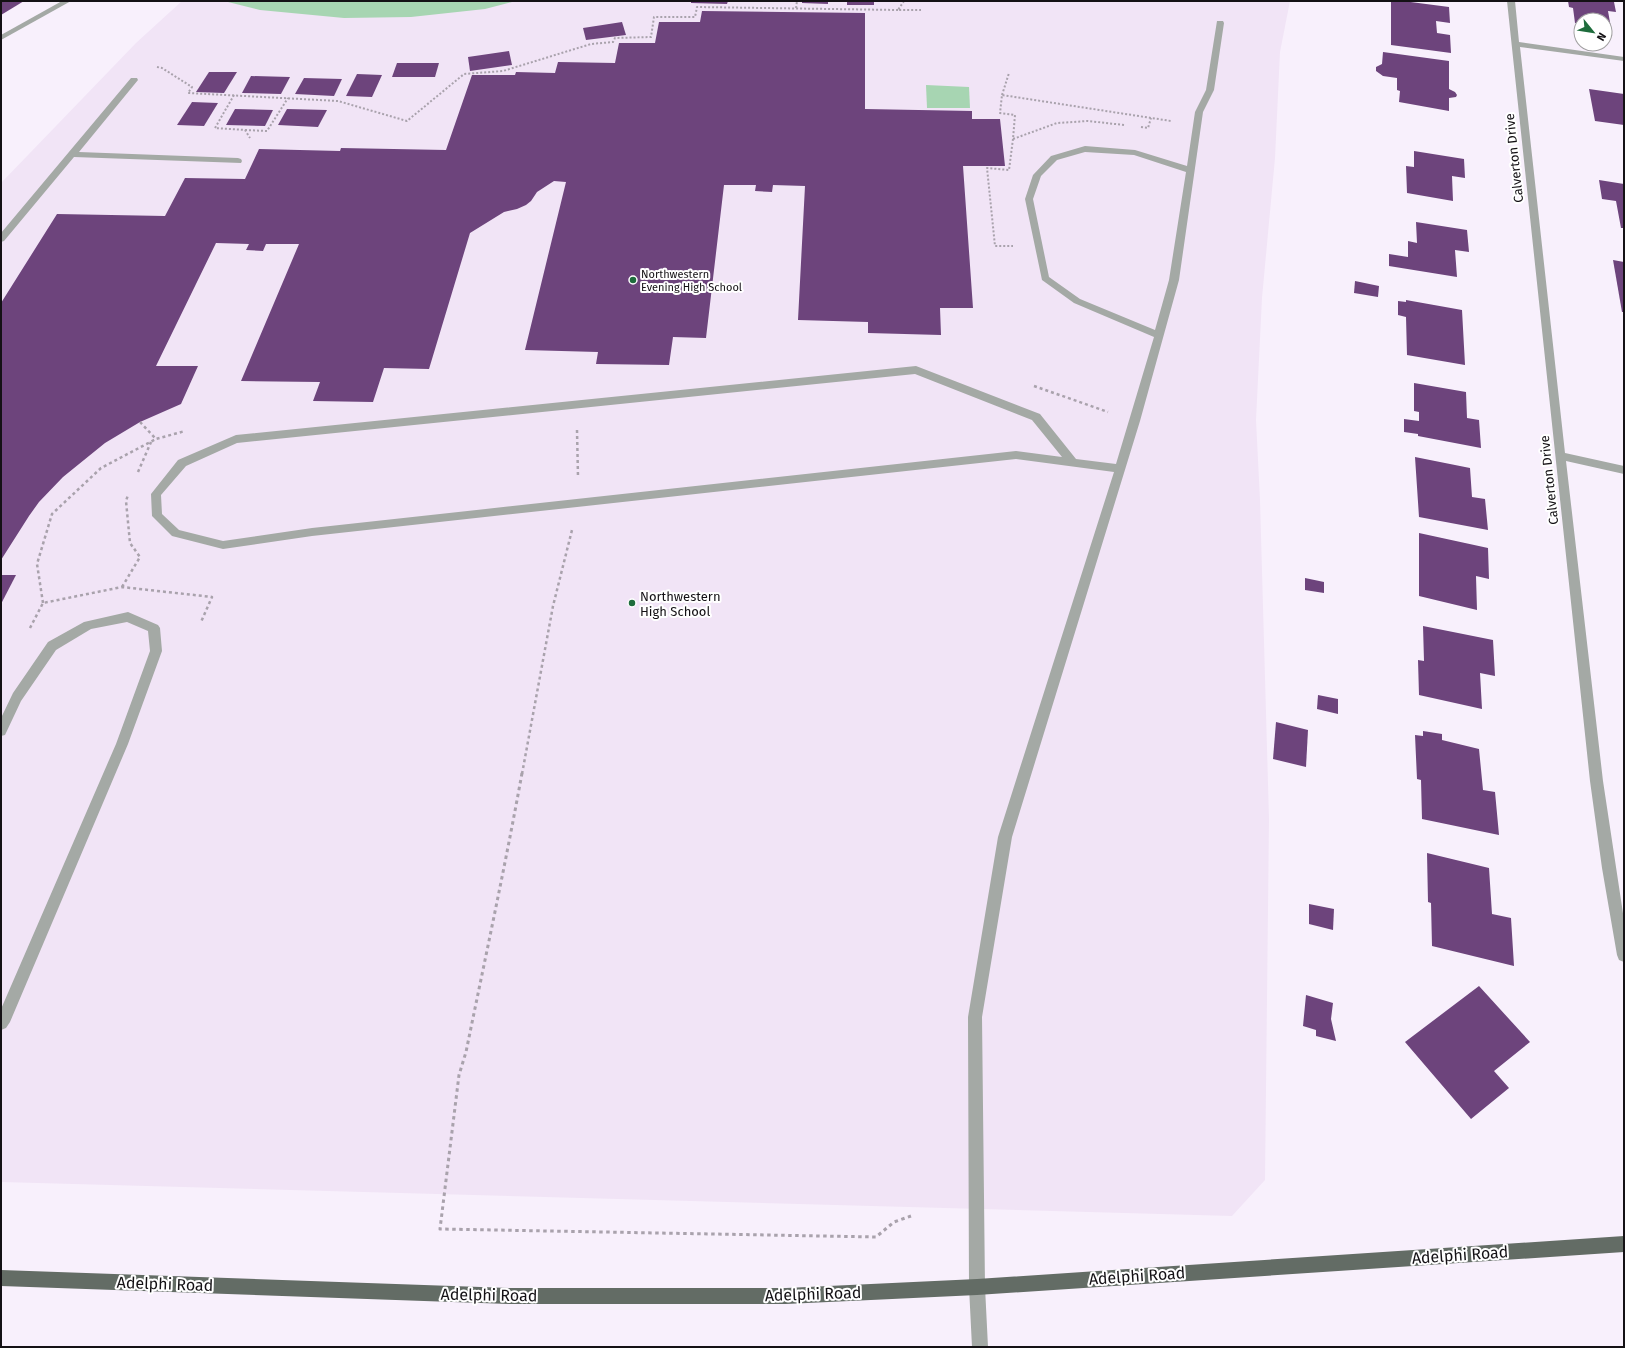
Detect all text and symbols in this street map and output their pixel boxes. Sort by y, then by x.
north arrow [1573,12,1613,52]
text: N [1594,30,1609,43]
street label: Calverton Drive [1502,113,1526,203]
place label: Northwestern Evening High School [641,268,742,294]
marker: Northwestern Evening High School [628,275,638,285]
street label: Calverton Drive [1537,435,1561,525]
place label: Northwestern High School [640,589,721,619]
marker: Northwestern High School [627,598,637,608]
street label: Adelphi Road [1411,1242,1509,1268]
street label: Adelphi Road [1088,1263,1186,1289]
street label: Adelphi Road [116,1273,214,1295]
street label: Adelphi Road [764,1283,862,1305]
street label: Adelphi Road [440,1285,538,1305]

